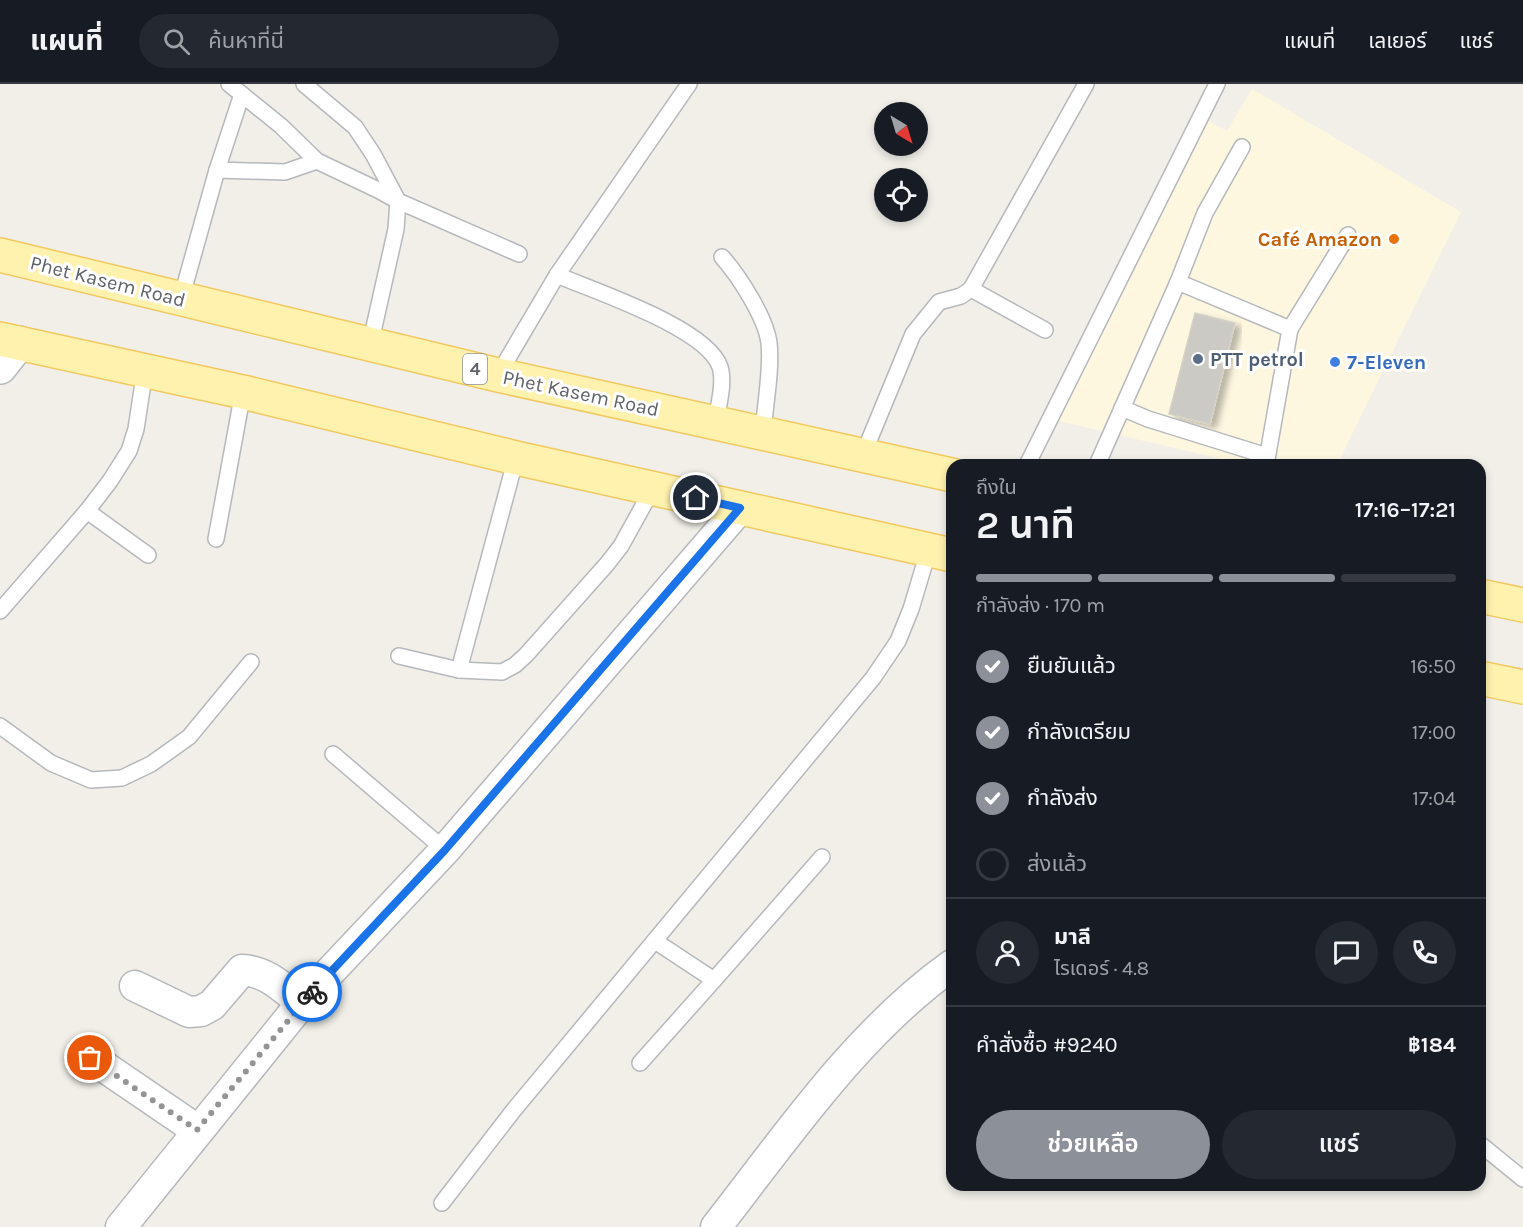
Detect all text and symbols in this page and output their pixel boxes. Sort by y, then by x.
search box [139,14,559,68]
text: แผนที่ [30,24,103,57]
icon: search [160,25,193,58]
text: ค้นหาที่นี่ [208,28,284,54]
text: แผนที่ [1284,29,1335,53]
text: เลเยอร์ [1368,29,1427,53]
text: แชร์ [1460,29,1493,53]
north arrow [874,102,928,156]
map controls [874,102,928,222]
button: locate [874,168,928,222]
place label: Café Amazon [1258,228,1382,251]
marker: Café Amazon [1387,232,1401,246]
street label: Phet Kasem Road [28,251,188,312]
place label: PTT petrol [1210,348,1304,371]
place label: 7-Eleven [1347,351,1426,374]
marker: PTT petrol [1191,352,1205,366]
road number: 4 [463,354,487,384]
marker: 7-Eleven [1328,355,1342,369]
street label: Phet Kasem Road [501,366,661,421]
pin [670,472,721,523]
text: ถึงใน [976,476,1017,499]
icon: home [679,481,712,514]
text: 17:16–17:21 [1355,497,1456,523]
text: 2 นาที [976,502,1075,548]
text: กำลังส่ง · 170 m [976,594,1105,617]
icon: check [976,650,1009,683]
text: ยืนยันแล้ว [1027,653,1116,679]
text: 16:50 [1410,655,1456,678]
icon: check [976,716,1009,749]
text: กำลังเตรียม [1027,719,1131,745]
text: 17:00 [1412,721,1456,744]
icon: check [976,782,1009,815]
text: กำลังส่ง [1027,785,1098,811]
text: 17:04 [1412,787,1456,810]
text: ส่งแล้ว [1027,851,1087,877]
button: person [976,921,1039,984]
button: chat [1315,921,1378,984]
button: phone [1393,921,1456,984]
text: มาลี [1054,924,1091,950]
text: ไรเดอร์ · 4.8 [1054,957,1149,980]
courier [282,962,342,1022]
icon: bike [296,976,329,1009]
pin [64,1032,115,1083]
text: คำสั่งซื้อ #9240 [976,1032,1118,1058]
text: ฿184 [1408,1032,1456,1058]
icon: bag [73,1041,106,1074]
button: ช่วยเหลือ [976,1110,1210,1179]
button: แชร์ [1222,1110,1456,1179]

